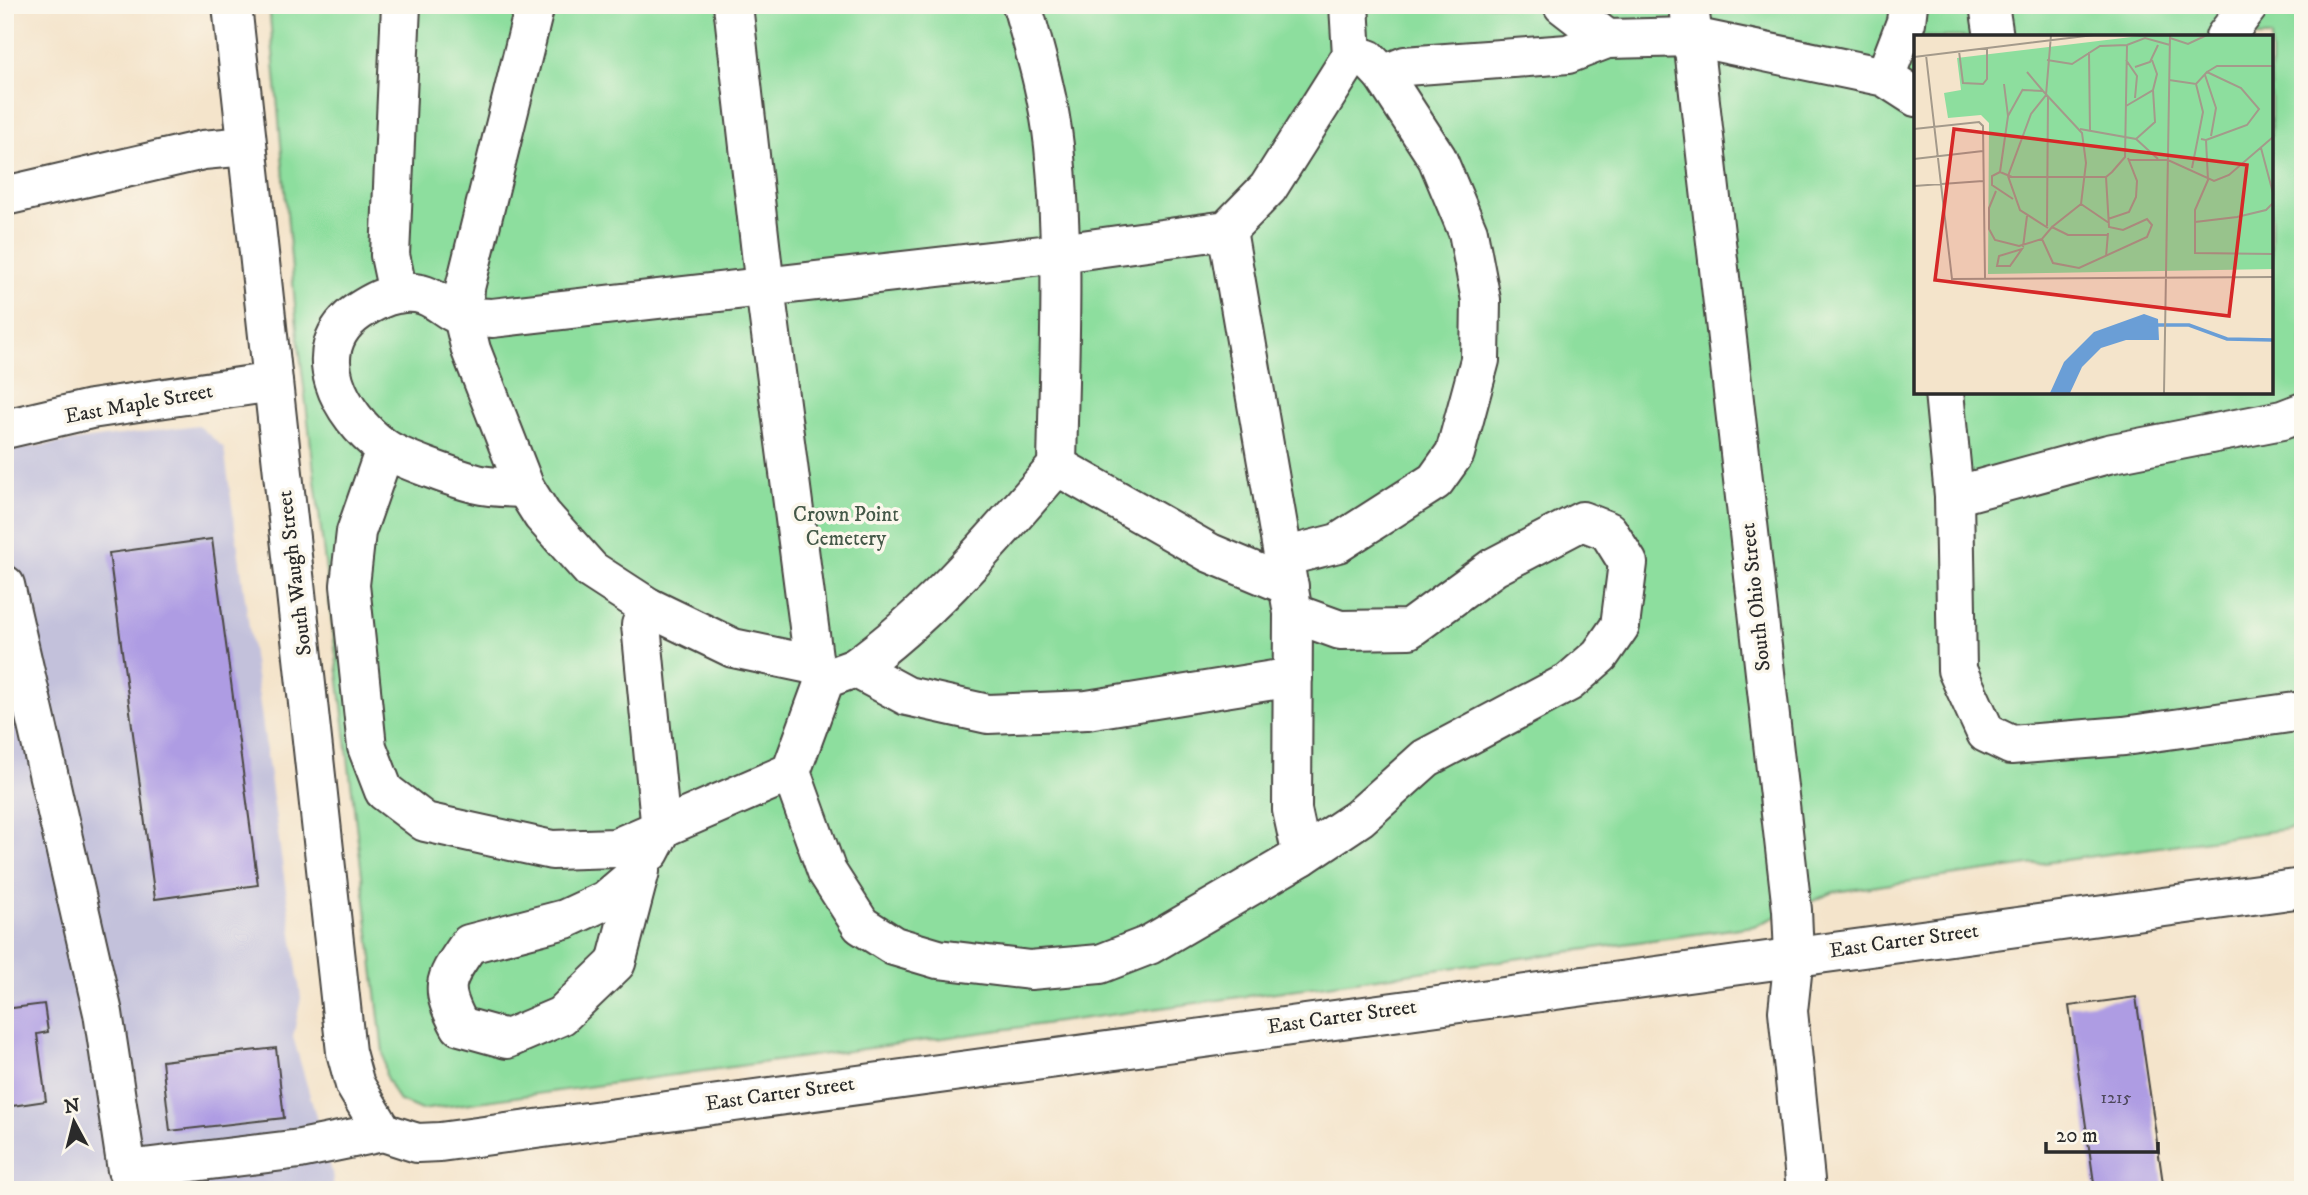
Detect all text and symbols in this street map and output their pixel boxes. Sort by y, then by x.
inset map [1914,35,2273,394]
street label: East Maple Street [63,378,215,430]
street label: South Waugh Street [272,489,318,657]
park label: Crown Point Cemetery [793,502,899,552]
street label: South Ohio Street [1735,521,1777,673]
street label: East Carter Street [1828,918,1980,964]
street label: East Carter Street [1266,994,1418,1040]
street label: East Carter Street [704,1071,856,1117]
north arrow [38,1086,108,1156]
house number: 1215 [2101,1087,2131,1109]
text: N [63,1094,82,1119]
scale bar [2046,1111,2158,1155]
text: 20 m [2056,1123,2098,1149]

